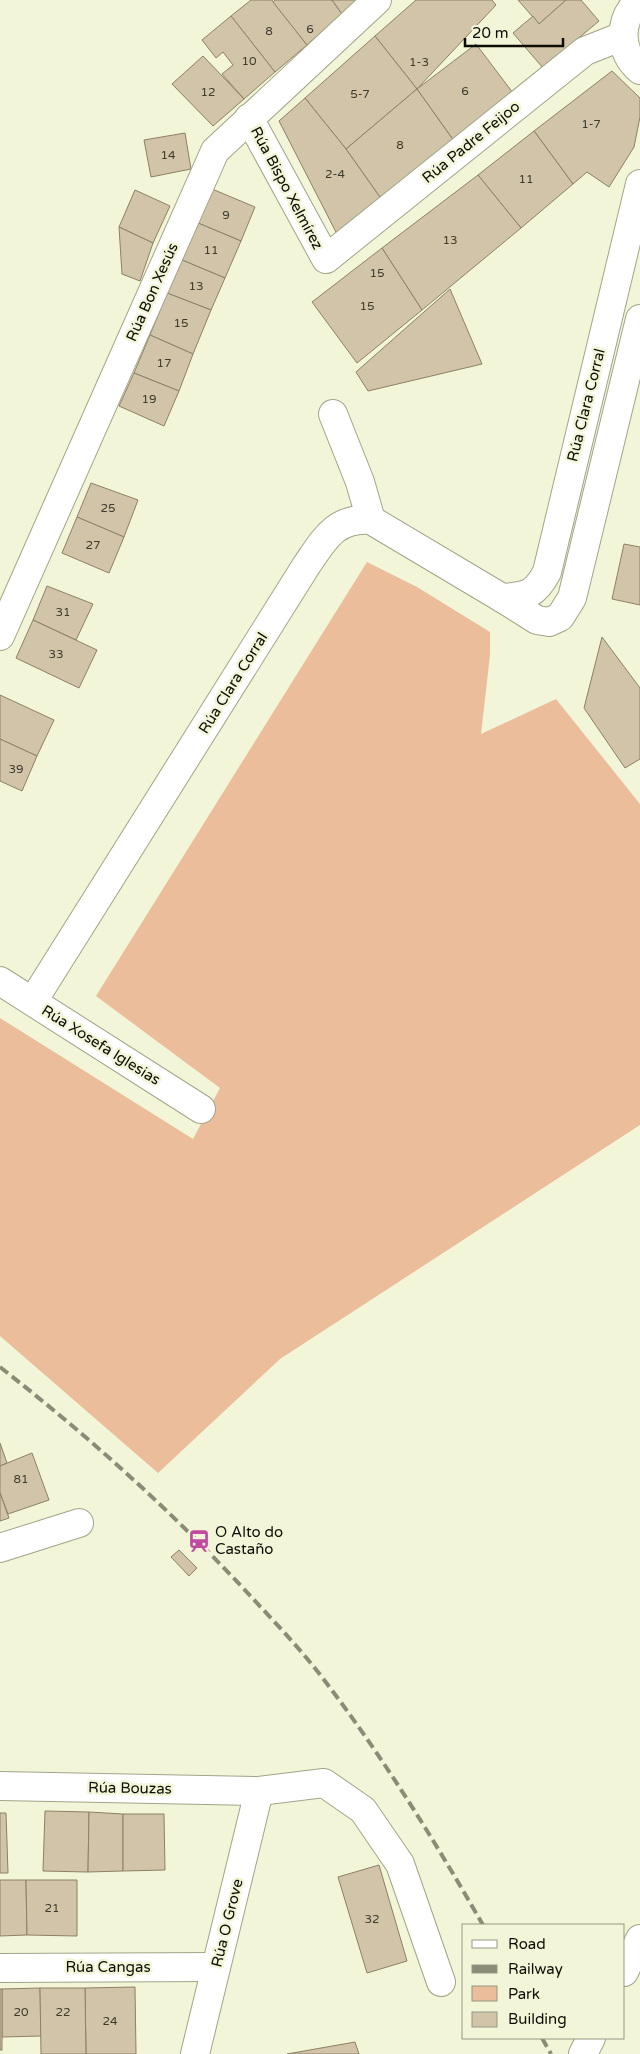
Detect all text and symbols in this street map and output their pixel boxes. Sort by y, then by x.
scale bar [465,15,562,47]
house number: 6 [306,22,314,36]
house number: 8 [265,24,273,38]
text: 20 m [472,24,509,42]
house number: 10 [241,54,257,68]
house number: 1-3 [409,55,429,69]
house number: 6 [461,84,469,98]
house number: 12 [200,85,216,99]
house number: 5-7 [350,87,370,101]
street label: Rúa Padre Feijoo [419,97,523,187]
house number: 1-7 [581,117,601,131]
street label: Rúa Bispo Xelmírez [247,123,327,253]
house number: 8 [396,138,404,152]
house number: 14 [160,148,176,162]
house number: 2-4 [325,167,346,181]
house number: 11 [518,172,534,186]
house number: 9 [222,208,230,222]
house number: 13 [442,233,458,247]
street label: Rúa Bon Xesús [122,240,182,344]
house number: 11 [203,243,219,257]
house number: 15 [369,266,385,280]
house number: 13 [188,279,204,293]
house number: 15 [359,299,375,313]
house number: 15 [173,316,189,330]
street label: Rúa Clara Corral [563,347,609,463]
house number: 17 [156,356,172,370]
house number: 19 [141,392,157,406]
house number: 25 [100,501,116,515]
house number: 27 [85,538,101,552]
house number: 31 [55,605,71,619]
street label: Rúa Clara Corral [195,629,271,737]
house number: 33 [48,647,64,661]
house number: 39 [8,762,24,776]
street label: Rúa Xosefa Iglesias [38,1001,164,1089]
house number: 81 [13,1472,29,1486]
place label: O Alto do Castaño [215,1523,283,1558]
station icon: O Alto do Castaño [186,1528,212,1554]
street label: Rúa Bouzas [88,1778,172,1798]
street label: Rúa O Grove [207,1877,247,1969]
house number: 21 [44,1901,60,1915]
house number: 32 [364,1912,380,1926]
legend [462,1924,625,2039]
text: Road [508,1935,546,1953]
street label: Rúa Cangas [65,1958,151,1976]
text: Railway [508,1960,563,1978]
text: Park [508,1985,540,2003]
house number: 20 [13,2005,29,2019]
house number: 22 [55,2005,71,2019]
text: Building [508,2010,567,2028]
house number: 24 [102,2014,118,2028]

